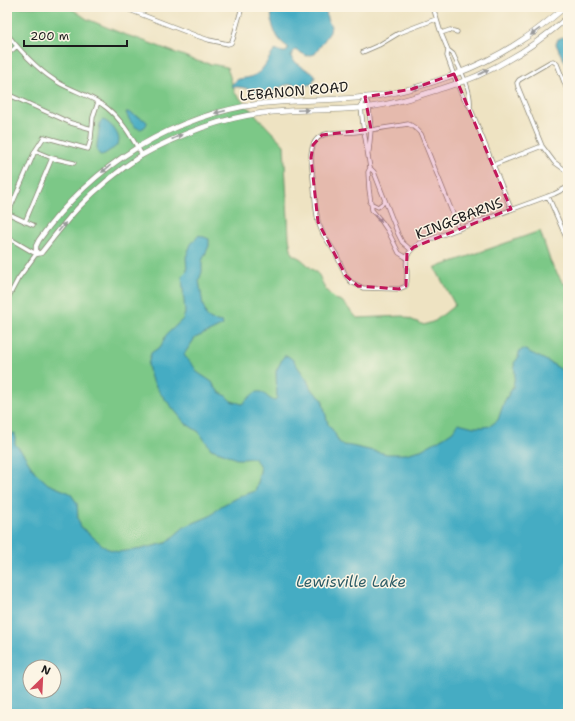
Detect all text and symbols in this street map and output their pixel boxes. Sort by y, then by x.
scale bar [24,22,127,48]
one-way arrow [530,27,540,35]
text: 200 m [30,28,69,44]
one-way arrow [478,69,489,75]
street label: LEBANON ROAD [239,77,349,105]
one-way arrow [412,84,424,90]
one-way arrow [297,107,310,113]
one-way arrow [214,109,226,115]
one-way arrow [172,134,183,140]
one-way arrow [100,165,111,174]
street label: KINGSBARNS [413,193,505,243]
one-way arrow [374,213,383,223]
one-way arrow [57,222,66,233]
water label: Lewisville Lake [296,572,406,592]
north arrow [22,659,62,699]
text: N [39,662,53,679]

